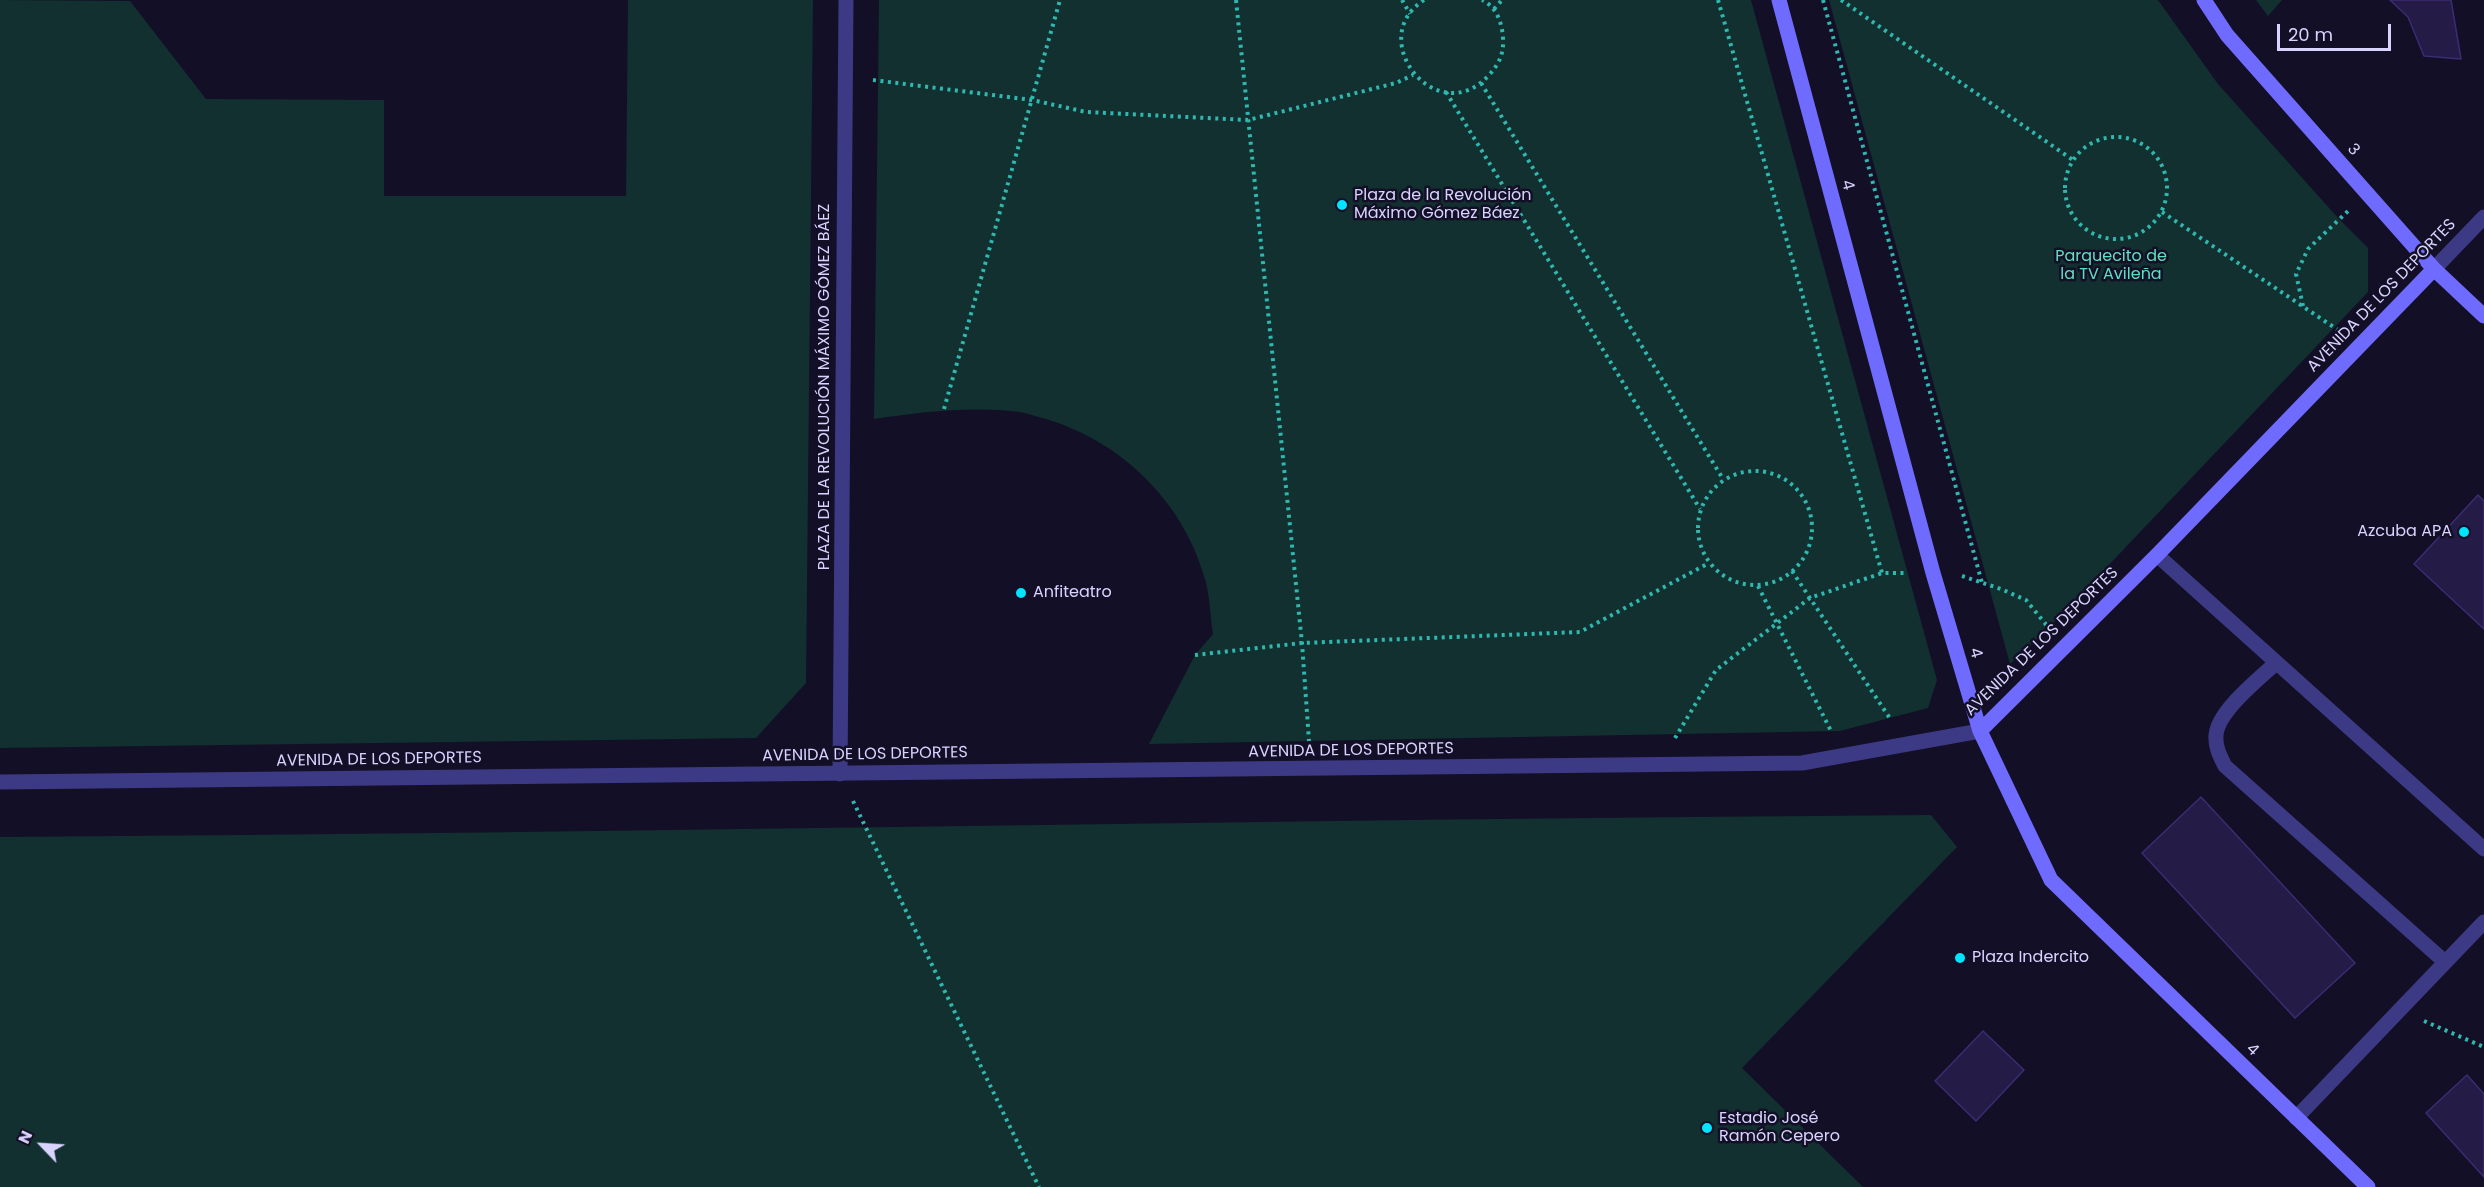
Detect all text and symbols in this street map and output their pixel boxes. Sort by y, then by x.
scale bar [2280,12,2394,50]
text: 20 m [2288,22,2333,47]
street label: 3 [2343,140,2363,160]
street label: 4 [1836,178,1858,192]
place label: Plaza de la Revolución Máximo Gómez Báez [1354,186,1532,224]
marker: Plaza de la Revolución Máximo Gómez Báez [1335,198,1349,212]
street label: PLAZA DE LA REVOLUCIÓN MÁXIMO GÓMEZ BÁEZ [815,204,835,570]
street label: AVENIDA DE LOS DEPORTES [2304,215,2460,377]
park label: Parquecito de la TV Avileña [2055,247,2167,285]
place label: Azcuba APA [2357,522,2452,542]
marker: Azcuba APA [2457,525,2471,539]
street label: AVENIDA DE LOS DEPORTES [1961,564,2123,720]
place label: Anfiteatro [1033,583,1112,603]
marker: Anfiteatro [1014,586,1028,600]
street label: 4 [1964,646,1986,660]
street label: AVENIDA DE LOS DEPORTES [1248,740,1454,762]
street label: AVENIDA DE LOS DEPORTES [762,744,968,766]
street label: AVENIDA DE LOS DEPORTES [276,749,482,771]
place label: Plaza Indercito [1972,948,2089,968]
marker: Plaza Indercito [1953,951,1967,965]
street label: 4 [2242,1040,2262,1060]
place label: Estadio José Ramón Cepero [1719,1109,1840,1147]
north arrow [12,1115,72,1175]
marker: Estadio José Ramón Cepero [1700,1121,1714,1135]
text: N [12,1127,38,1148]

